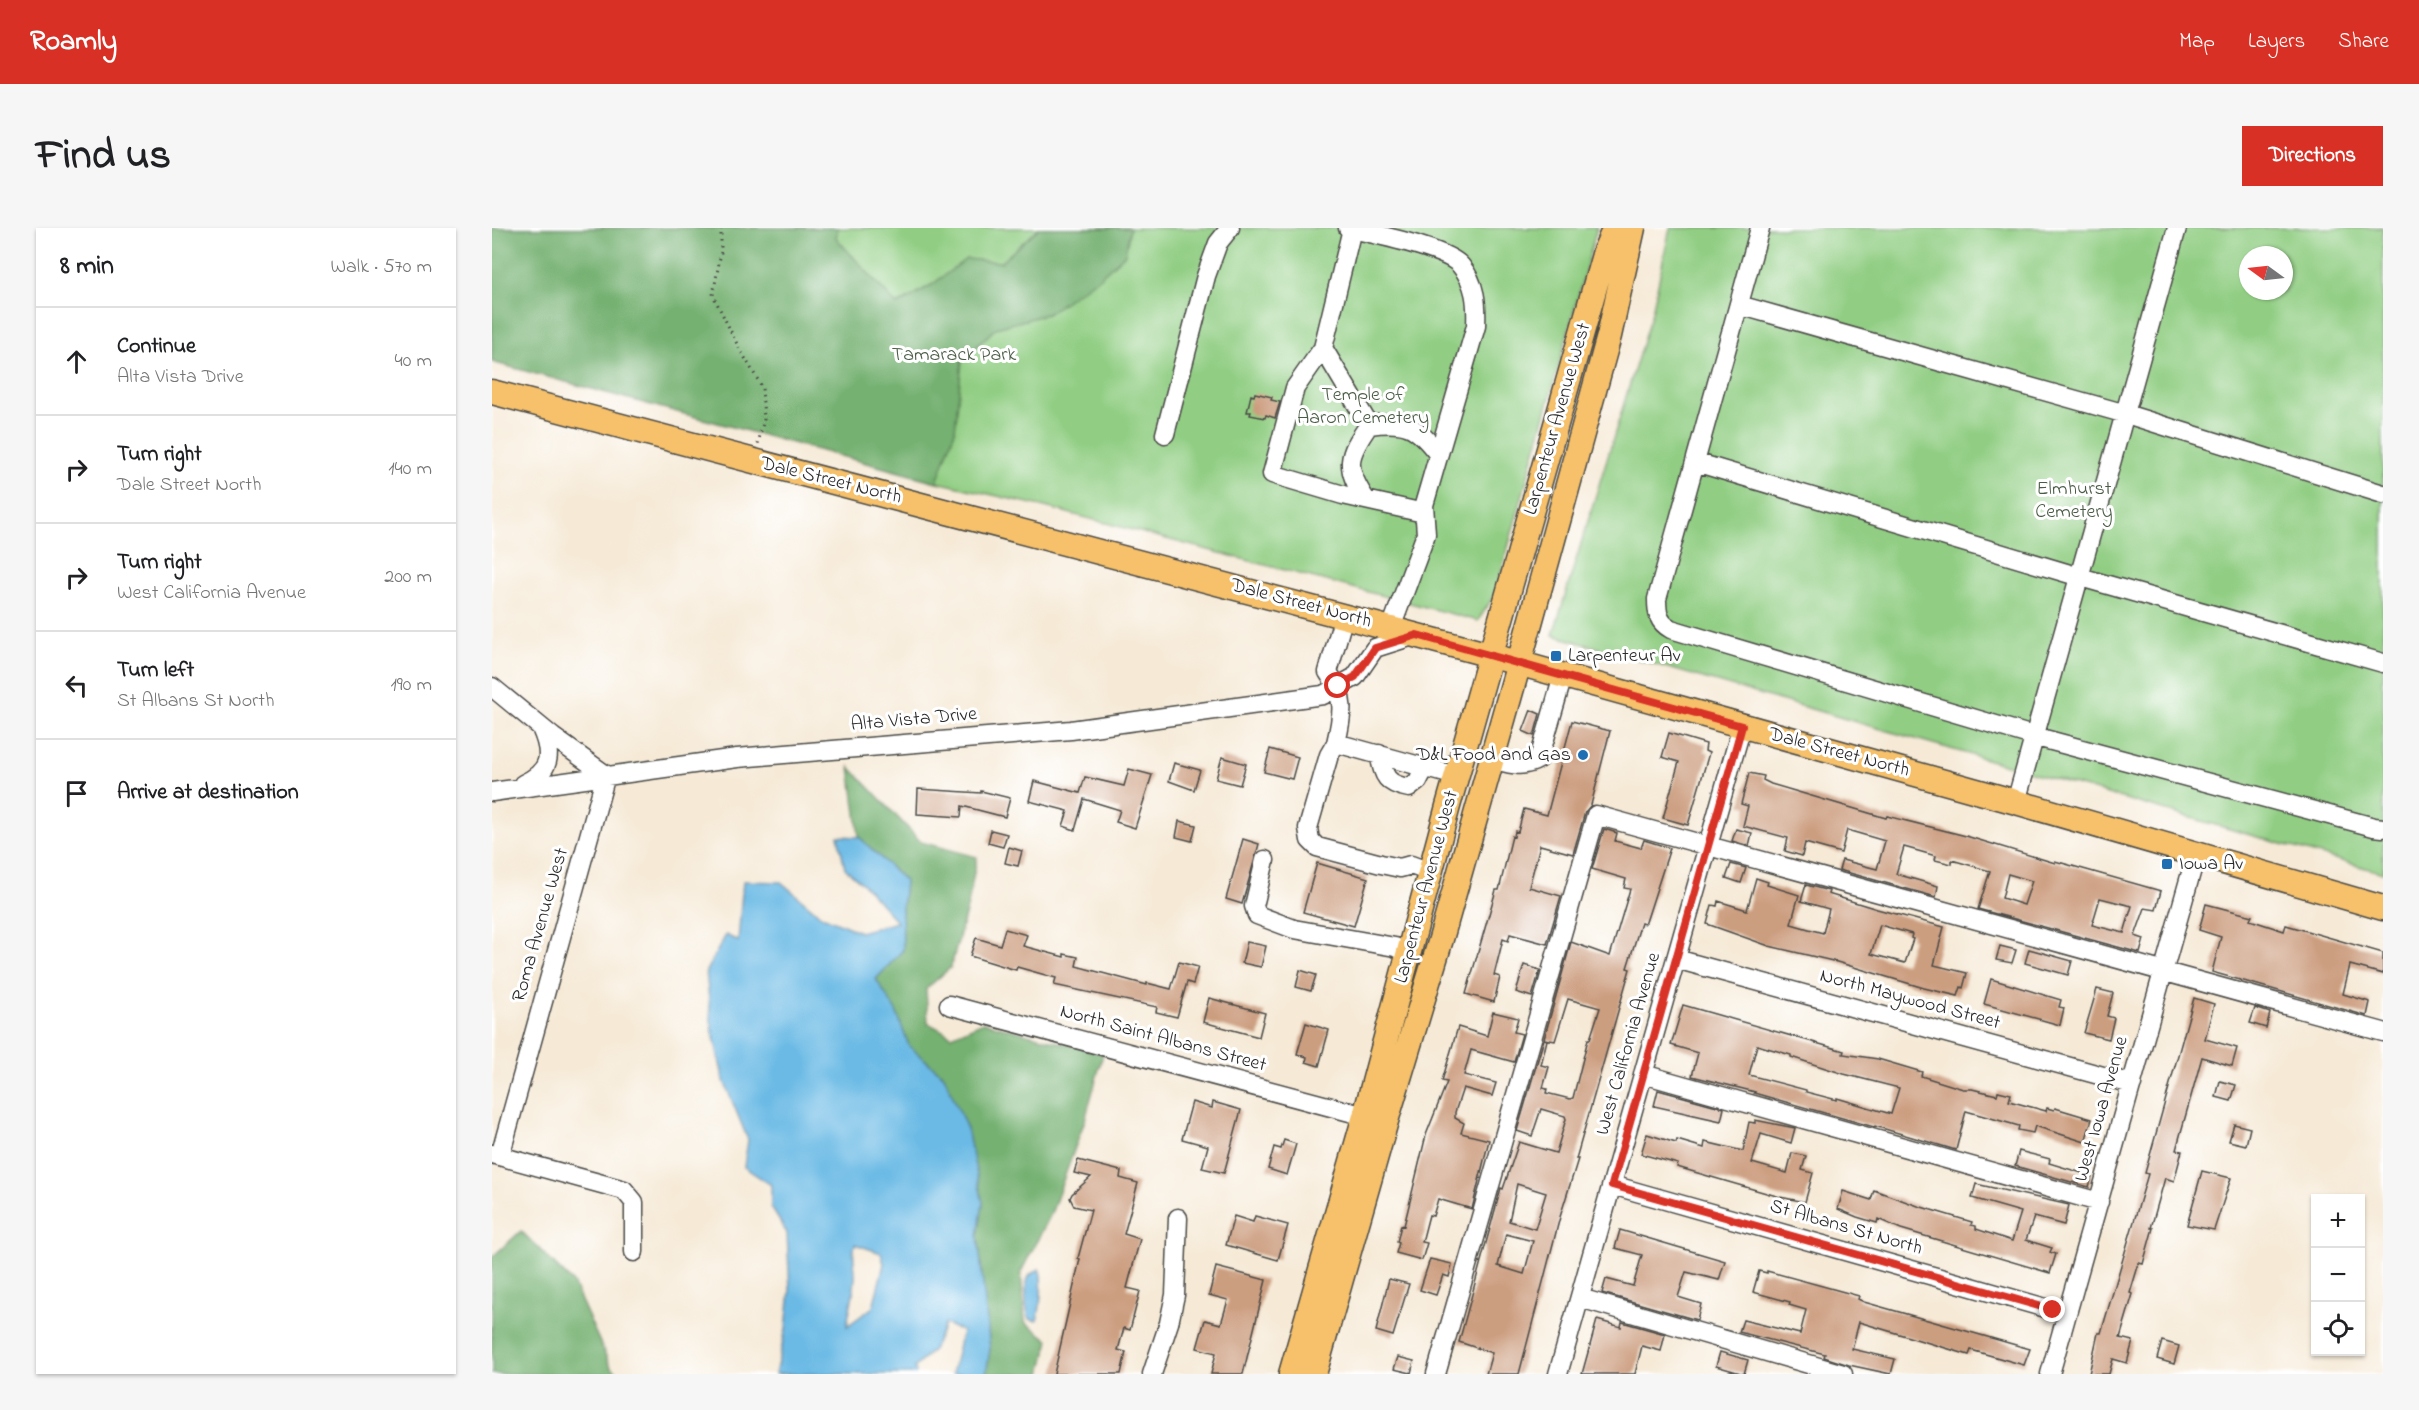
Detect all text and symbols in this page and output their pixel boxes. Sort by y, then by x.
text: Roamly [30,22,117,63]
text: Map [2179,27,2215,57]
text: Layers [2248,27,2305,57]
text: Share [2338,27,2389,57]
text: Find us [36,126,171,187]
button: Directions [2242,126,2383,186]
north arrow [2239,246,2293,300]
text: 8 min [60,248,114,286]
text: Walk · 570 m [330,253,432,282]
street label: Larpenteur Avenue West [1517,319,1599,518]
text: Continue [117,331,196,363]
park label: Tamarack Park [892,341,1016,370]
icon: ahead [60,345,93,378]
text: 40 m [395,347,432,376]
text: Alta Vista Drive [117,363,244,392]
park label: Temple of Aaron Cemetery [1297,381,1429,433]
text: Turn right [117,439,202,471]
street label: Dale Street North [756,449,905,513]
icon: right [60,453,93,486]
text: 140 m [388,455,432,484]
text: Dale Street North [117,471,262,500]
park label: Elmhurst Cemetery [2035,475,2113,527]
text: Turn right [117,547,202,579]
icon: right [60,561,93,594]
text: 200 m [384,563,432,592]
street label: Dale Street North [1226,571,1375,637]
text: West California Avenue [117,579,306,608]
place label: Larpenteur Av [1568,642,1681,671]
marker: Larpenteur Av [1549,649,1563,663]
text: Turn left [117,655,194,687]
icon: left [60,669,93,702]
text: 190 m [390,671,432,700]
route start [1324,672,1350,698]
text: St Albans St North [117,687,275,716]
street label: Alta Vista Drive [850,700,978,740]
street label: Dale Street North [1764,720,1913,786]
place label: D&L Food and Gas [1415,741,1571,770]
marker: D&L Food and Gas [1576,748,1590,762]
icon: arrive [60,777,93,810]
text: Arrive at destination [117,777,299,809]
street label: Larpenteur Avenue West [1387,787,1467,987]
street label: Roma Avenue West [505,844,577,1005]
place label: Iowa Av [2179,850,2243,879]
marker: Iowa Av [2160,857,2174,871]
street label: West California Avenue [1589,949,1669,1139]
street label: North Maywood Street [1817,962,2004,1038]
street label: North Saint Albans Street [1057,997,1270,1081]
street label: West Iowa Avenue [2067,1033,2137,1185]
street label: St Albans St North [1766,1192,1926,1264]
map controls [2311,1194,2365,1356]
button: + [2311,1194,2365,1248]
button: − [2311,1248,2365,1302]
route end [2039,1296,2065,1322]
button: locate [2311,1302,2365,1356]

